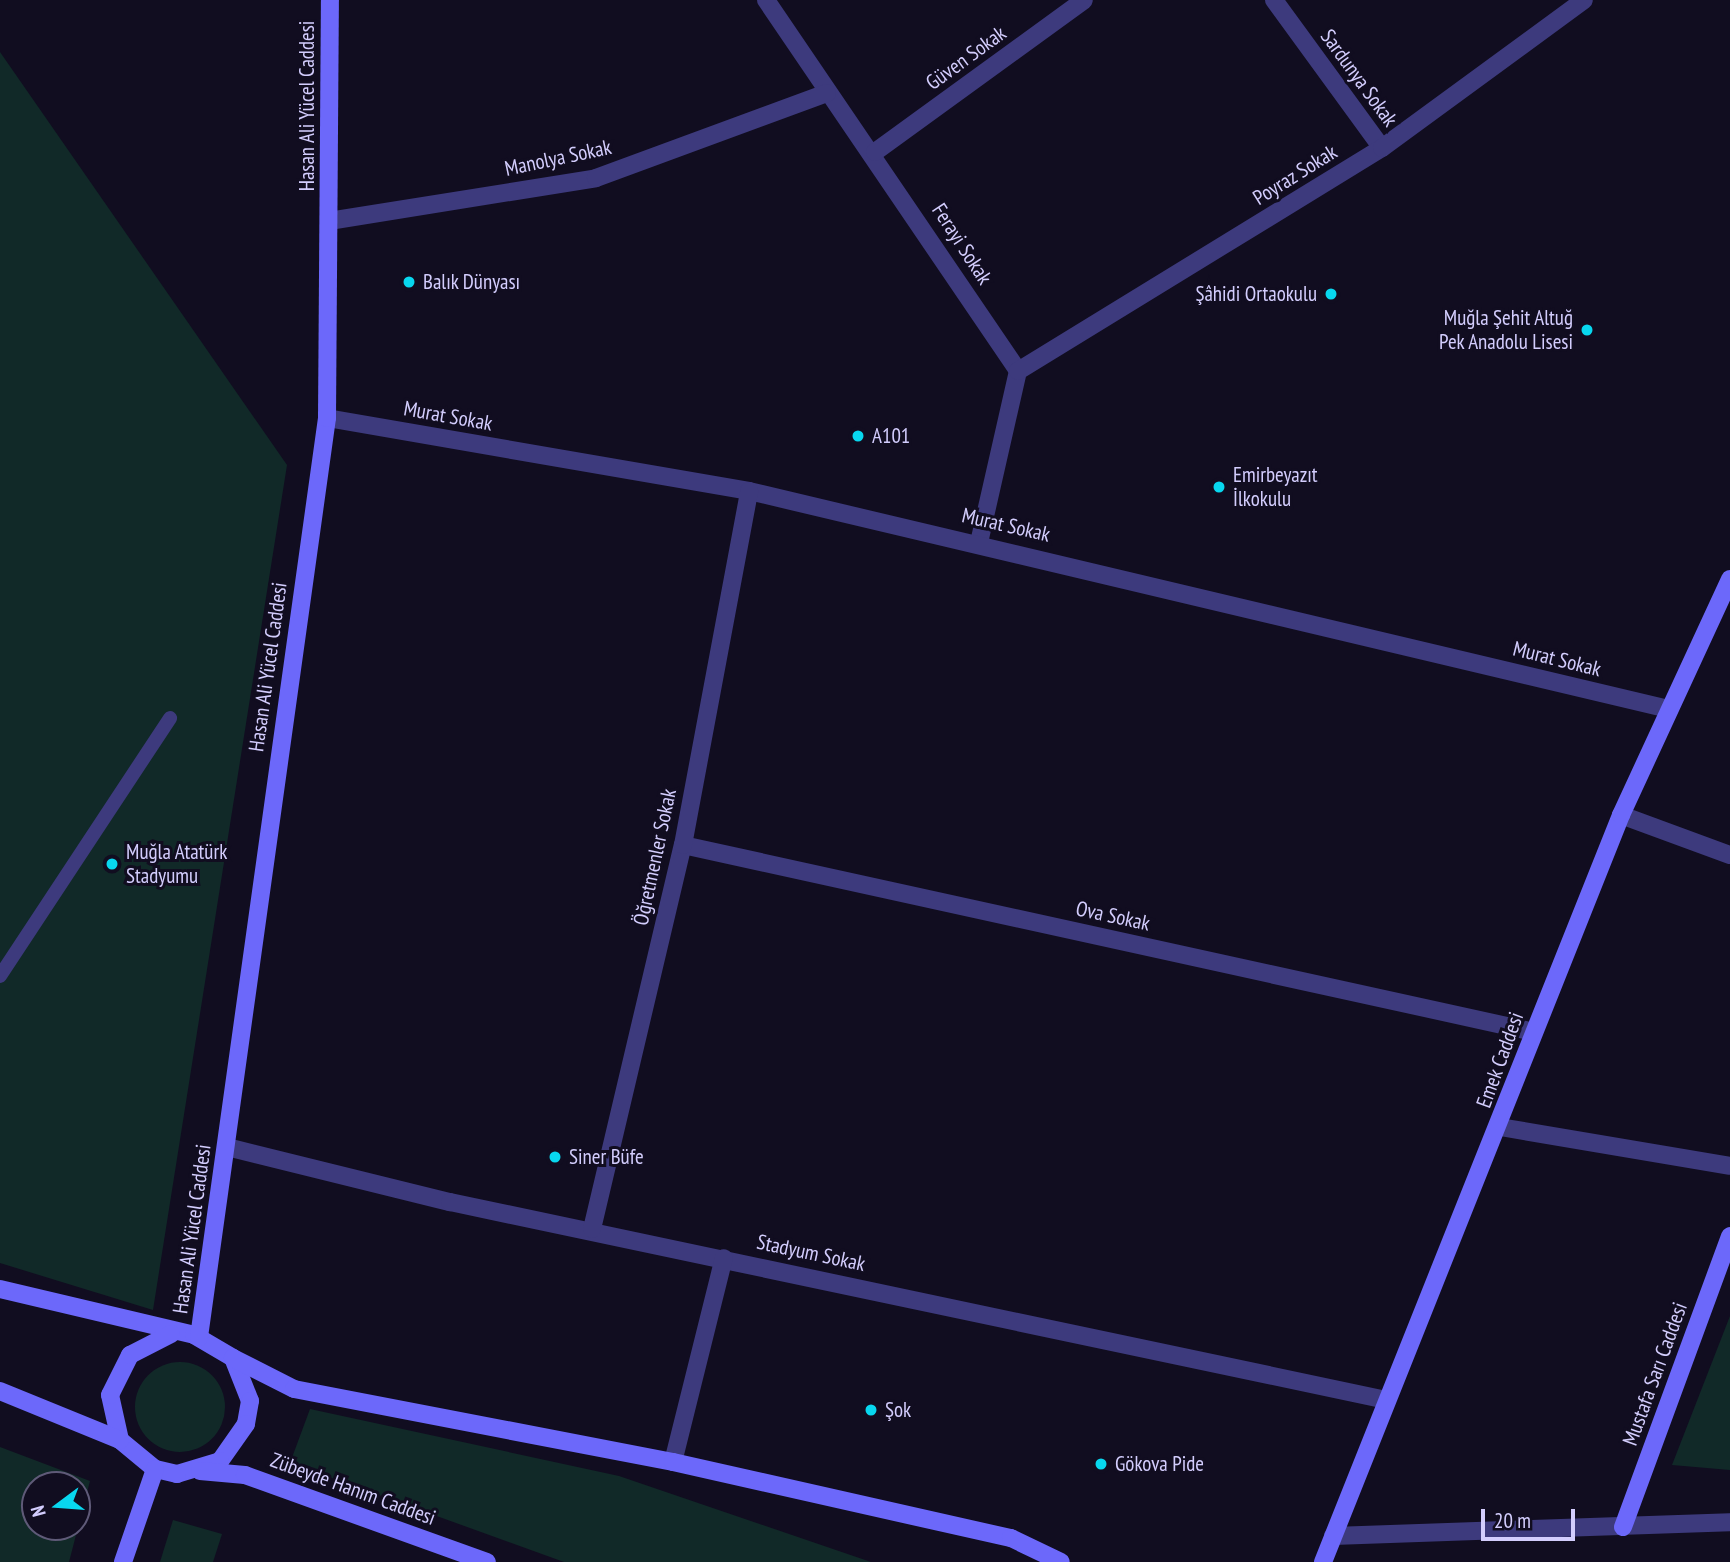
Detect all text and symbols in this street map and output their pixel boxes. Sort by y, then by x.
street label: Hasan Ali Yücel Caddesi [294,20,320,192]
street label: Güven Sokak [921,21,1011,95]
street label: Sardunya Sokak [1315,24,1403,132]
street label: Manolya Sokak [502,134,614,182]
street label: Poyraz Sokak [1248,139,1342,211]
street label: Ferayi Sokak [927,199,997,289]
place label: Balık Dünyası [423,269,521,295]
marker: Balık Dünyası [401,274,417,290]
place label: Şâhidi Ortaokulu [1195,281,1317,307]
marker: Şâhidi Ortaokulu [1323,286,1339,302]
place label: Muğla Şehit Altuğ Pek Anadolu Lisesi [1438,305,1573,355]
marker: Muğla Şehit Altuğ Pek Anadolu Lisesi [1579,322,1595,338]
street label: Murat Sokak [402,396,494,436]
place label: A101 [872,423,910,449]
marker: A101 [850,428,866,444]
place label: Emirbeyazıt İlkokulu [1233,462,1318,512]
marker: Emirbeyazıt İlkokulu [1211,479,1227,495]
street label: Murat Sokak [960,503,1052,547]
street label: Hasan Ali Yücel Caddesi [244,580,292,754]
street label: Murat Sokak [1510,636,1604,682]
street label: Öğretmenler Sokak [628,786,682,928]
place label: Muğla Atatürk Stadyumu [126,839,228,889]
marker: Muğla Atatürk Stadyumu [104,856,120,872]
street label: Ova Sokak [1074,896,1152,936]
street label: Emek Caddesi [1471,1009,1529,1111]
street label: Hasan Ali Yücel Caddesi [168,1142,216,1316]
place label: Siner Büfe [569,1144,644,1170]
marker: Siner Büfe [547,1149,563,1165]
street label: Stadyum Sokak [755,1229,867,1277]
street label: Mustafa Sarı Caddesi [1617,1299,1693,1449]
place label: Şok [885,1397,911,1423]
marker: Şok [863,1402,879,1418]
street label: Zübeyde Hanım Caddesi [267,1447,439,1531]
place label: Gökova Pide [1115,1451,1204,1477]
marker: Gökova Pide [1093,1456,1109,1472]
north arrow [21,1471,91,1541]
scale bar [1485,1496,1580,1540]
text: N [25,1503,51,1519]
text: 20 m [1494,1507,1531,1534]

